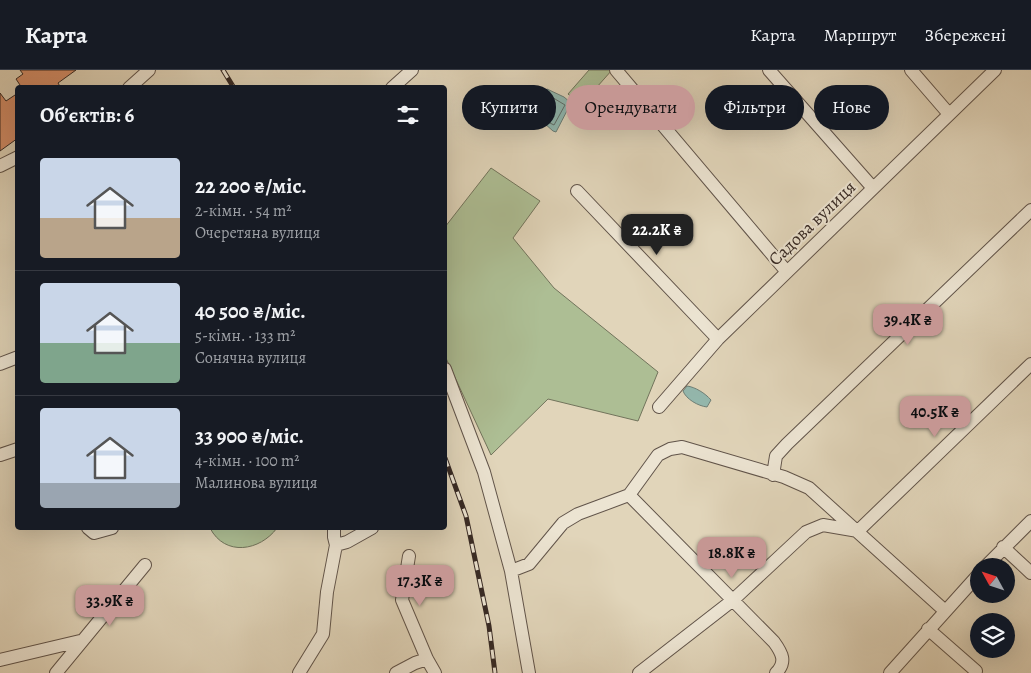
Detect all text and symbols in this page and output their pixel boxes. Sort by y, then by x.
text: Карта [25,19,87,51]
text: Карта [750,23,796,47]
text: Маршрут [824,23,897,47]
text: Збережені [925,23,1006,47]
chip: Купити [462,85,556,130]
chip: Орендувати [566,85,695,130]
chip: Фільтри [705,85,804,130]
chip: Нове [814,85,889,130]
text: Об’єктів: 6 [40,101,134,129]
icon: filters [394,101,422,129]
text: 22 200 ₴/міс. [195,172,307,200]
street label: Садова вулиця [763,175,861,271]
icon: home [80,178,140,238]
text: 2-кімн. · 54 m² [195,200,291,222]
pin: 22.2K ₴ [611,214,703,256]
text: 22.2K ₴ [632,219,682,241]
text: Очеретяна вулиця [195,222,320,244]
text: 40 500 ₴/міс. [195,297,306,325]
icon: home [80,303,140,363]
pin: 39.4K ₴ [862,304,954,346]
text: 39.4K ₴ [884,309,932,331]
text: 5-кімн. · 133 m² [195,325,295,347]
text: Сонячна вулиця [195,347,306,369]
pin: 40.5K ₴ [889,396,981,438]
text: 40.5K ₴ [911,401,959,423]
text: 33 900 ₴/міс. [195,422,304,450]
icon: home [80,428,140,488]
text: 4-кімн. · 100 m² [195,450,300,472]
text: Малинова вулиця [195,472,317,494]
pin: 18.8K ₴ [686,536,778,579]
text: 18.8K ₴ [708,542,756,564]
north arrow [970,558,1015,602]
map controls [970,558,1015,658]
pin: 17.3K ₴ [374,564,466,607]
text: 17.3K ₴ [397,570,443,592]
pin: 33.9K ₴ [64,584,156,627]
text: 33.9K ₴ [86,590,134,612]
button: layers [970,613,1015,658]

